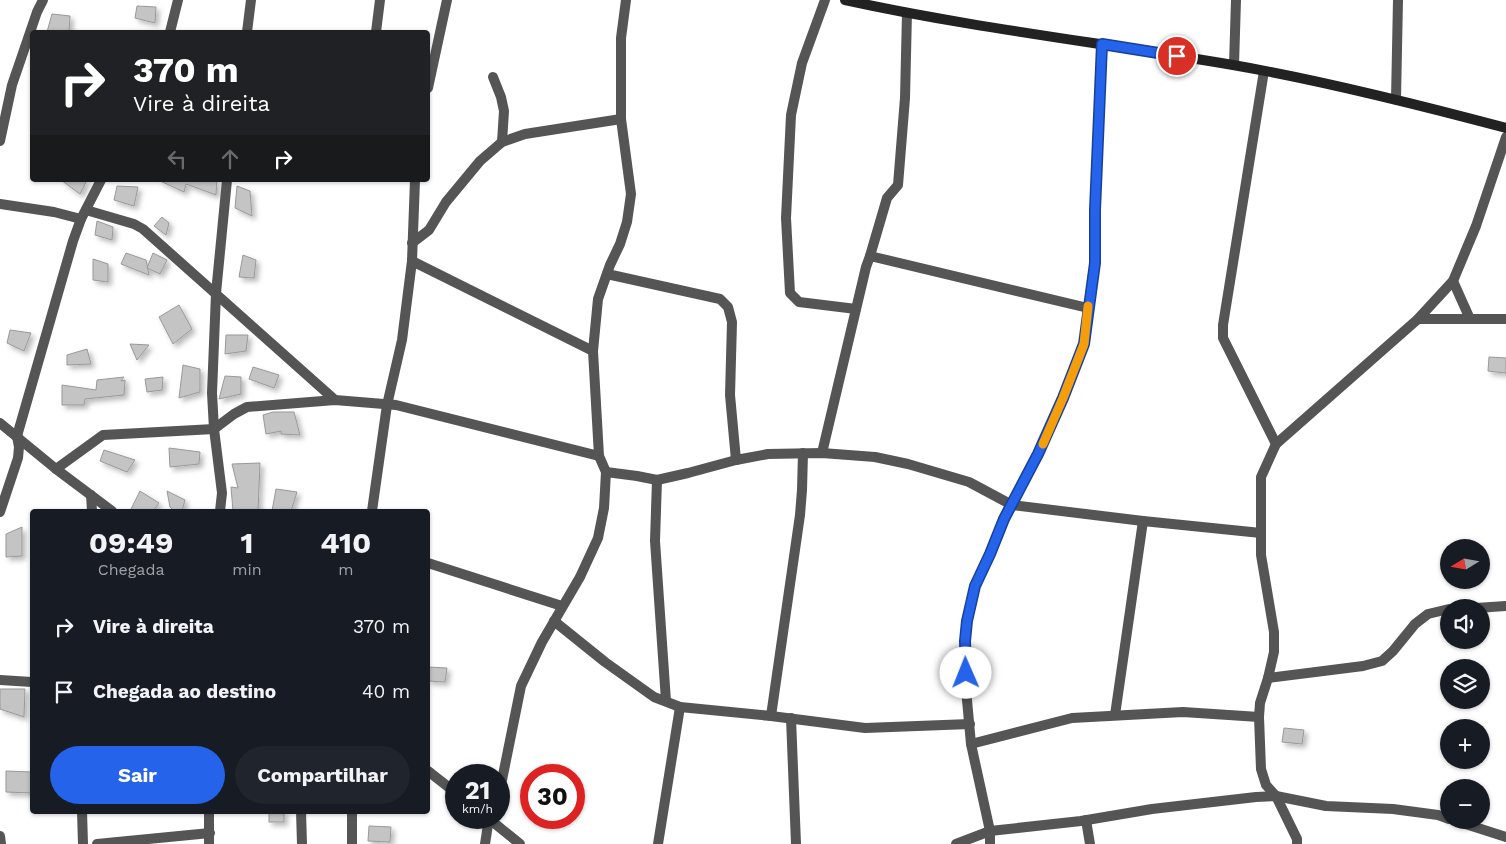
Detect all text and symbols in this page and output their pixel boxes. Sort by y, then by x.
pin [1156,35,1198,77]
icon: arrive [1163,42,1191,70]
text: 370 m [133,49,239,91]
icon: right [50,50,115,115]
text: Vire à direita [133,91,270,116]
icon: left [163,145,191,173]
icon: ahead [216,145,244,173]
icon: right [269,145,297,173]
text: 09:49 [89,525,173,560]
text: 1 [240,525,253,560]
text: 410 [320,525,371,560]
north arrow [1440,539,1490,589]
map controls [1440,539,1490,829]
text: Chegada [98,560,164,579]
text: min [232,560,262,579]
text: m [338,560,353,579]
button: sound [1440,599,1490,649]
icon: right [50,613,78,641]
text: Vire à direita [93,615,214,638]
text: 370 m [353,615,410,638]
position arrow [939,646,991,698]
button: layers [1440,659,1490,709]
icon: arrive [50,678,78,706]
text: Chegada ao destino [93,680,276,703]
text: 40 m [362,680,410,703]
button: + [1440,719,1490,769]
button: Sair [50,746,225,804]
button: Compartilhar [235,746,410,804]
speed limit sign: 30 [520,764,585,829]
text: 21 [465,776,490,805]
button: − [1440,779,1490,829]
text: km/h [462,802,493,816]

